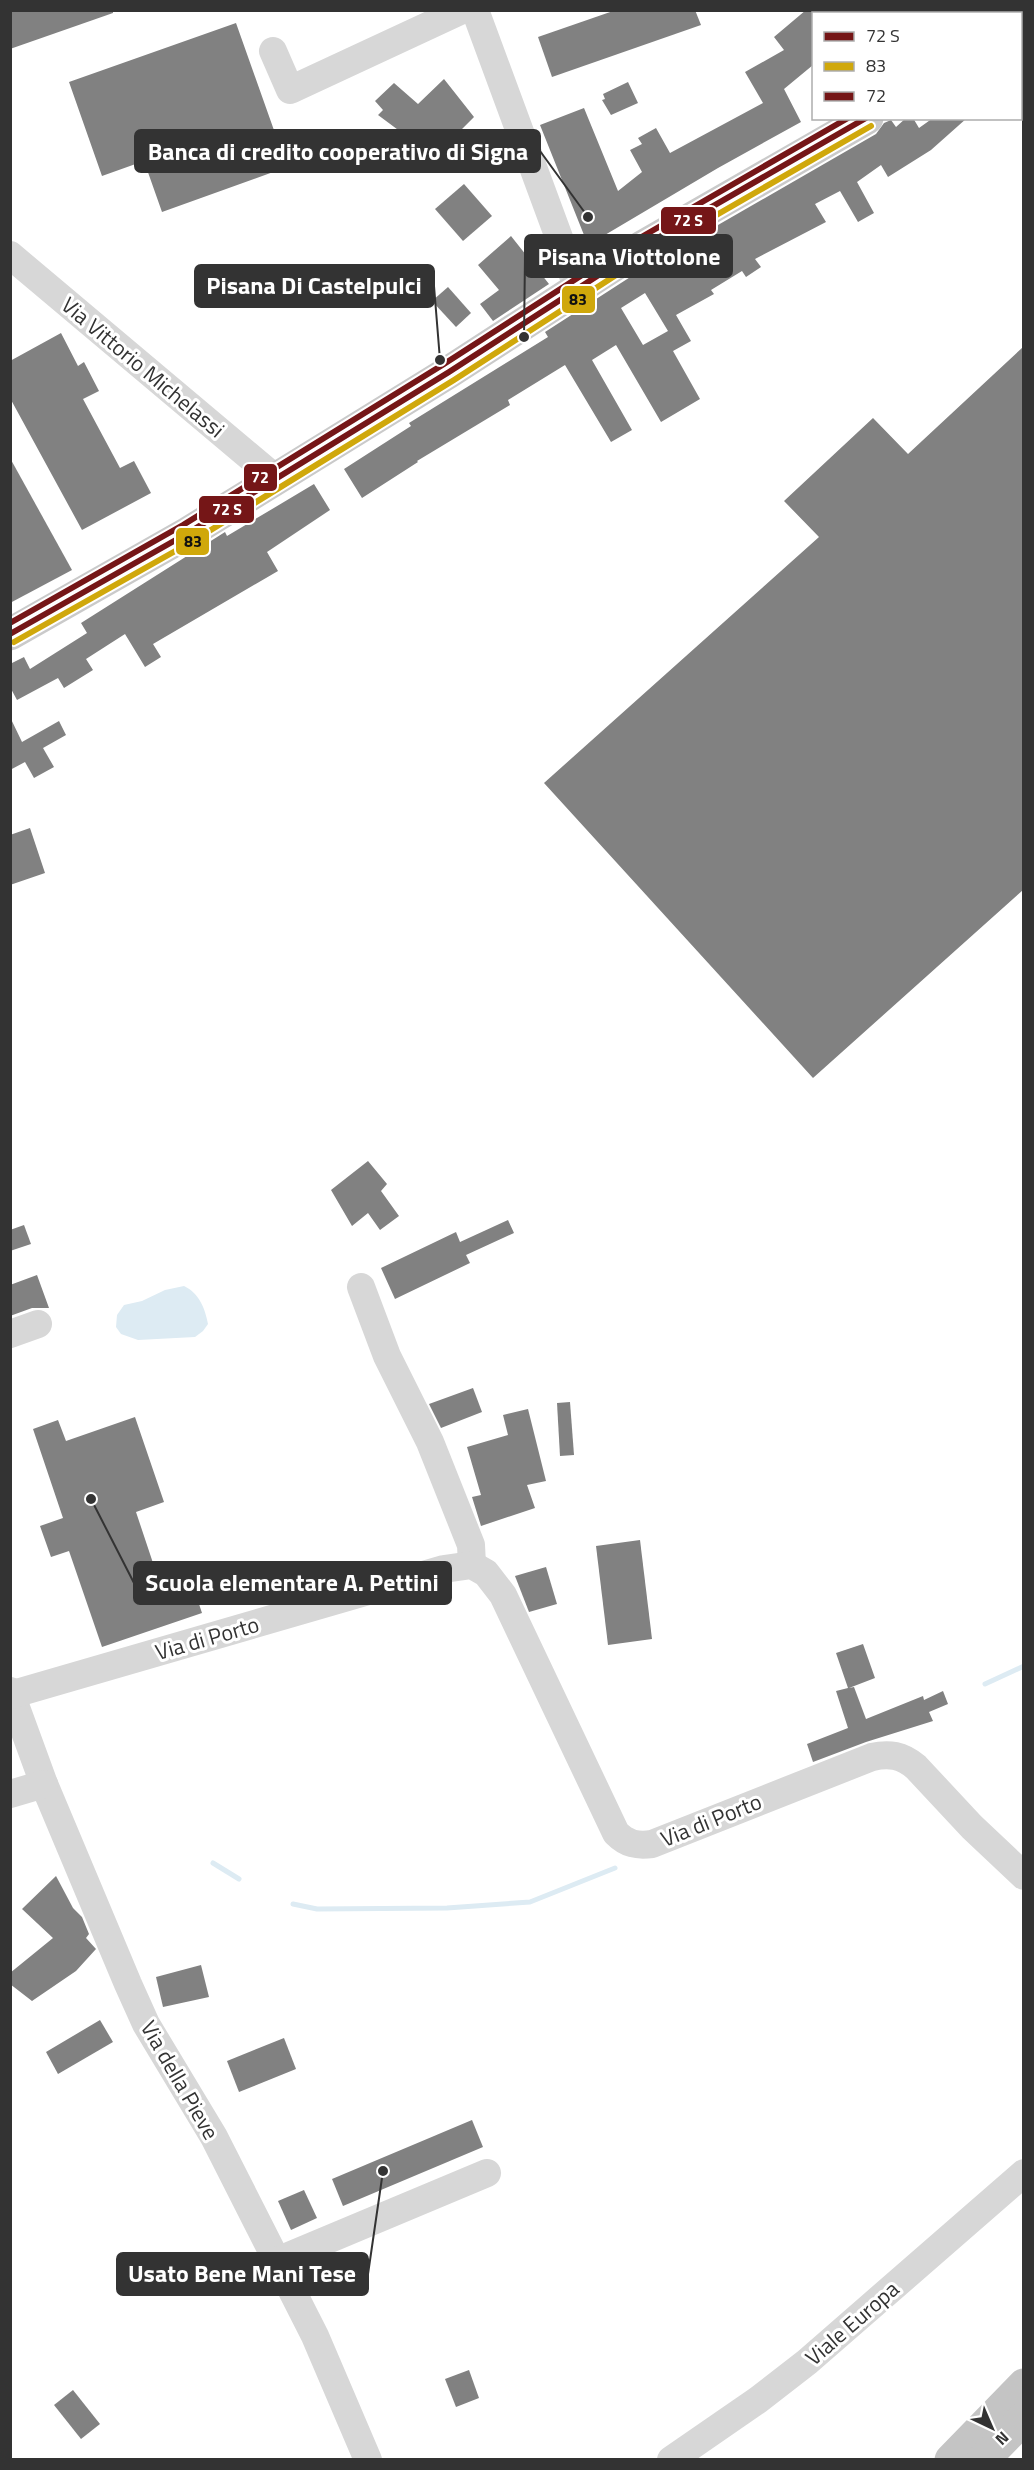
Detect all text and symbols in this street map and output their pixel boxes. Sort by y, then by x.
legend [812,12,1022,120]
text: 72 S [866,22,900,49]
text: 83 [866,52,886,79]
text: 72 [866,82,886,109]
callout: Banca di credito cooperativo di Signa [135,130,540,172]
text: Banca di credito cooperativo di Signa [148,133,528,169]
line badge: 72 S [660,206,717,235]
text: 72 S [673,208,703,232]
callout: Pisana Viottolone [525,235,732,277]
text: Pisana Viottolone [537,238,721,274]
callout: Pisana Di Castelpulci [195,265,434,307]
text: Pisana Di Castelpulci [206,267,422,303]
line badge: 83 [561,285,596,314]
text: 83 [569,287,587,311]
street label: Via Vittorio Michelassi [54,288,232,446]
line badge: 72 [243,463,278,492]
text: 72 [251,465,269,489]
line badge: 72 S [198,495,255,524]
text: 72 S [212,497,242,521]
line badge: 83 [175,527,210,556]
text: 83 [184,529,202,553]
callout: Scuola elementare A. Pettini [134,1562,451,1604]
text: Scuola elementare A. Pettini [145,1564,439,1600]
street label: Via di Porto [151,1607,263,1669]
street label: Via di Porto [655,1784,767,1856]
street label: Via della Pieve [132,2014,228,2146]
callout: Usato Bene Mani Tese [117,2253,368,2295]
text: Usato Bene Mani Tese [128,2255,356,2291]
street label: Viale Europa [797,2272,907,2374]
north arrow [962,2398,1022,2458]
text: N [990,2426,1015,2451]

